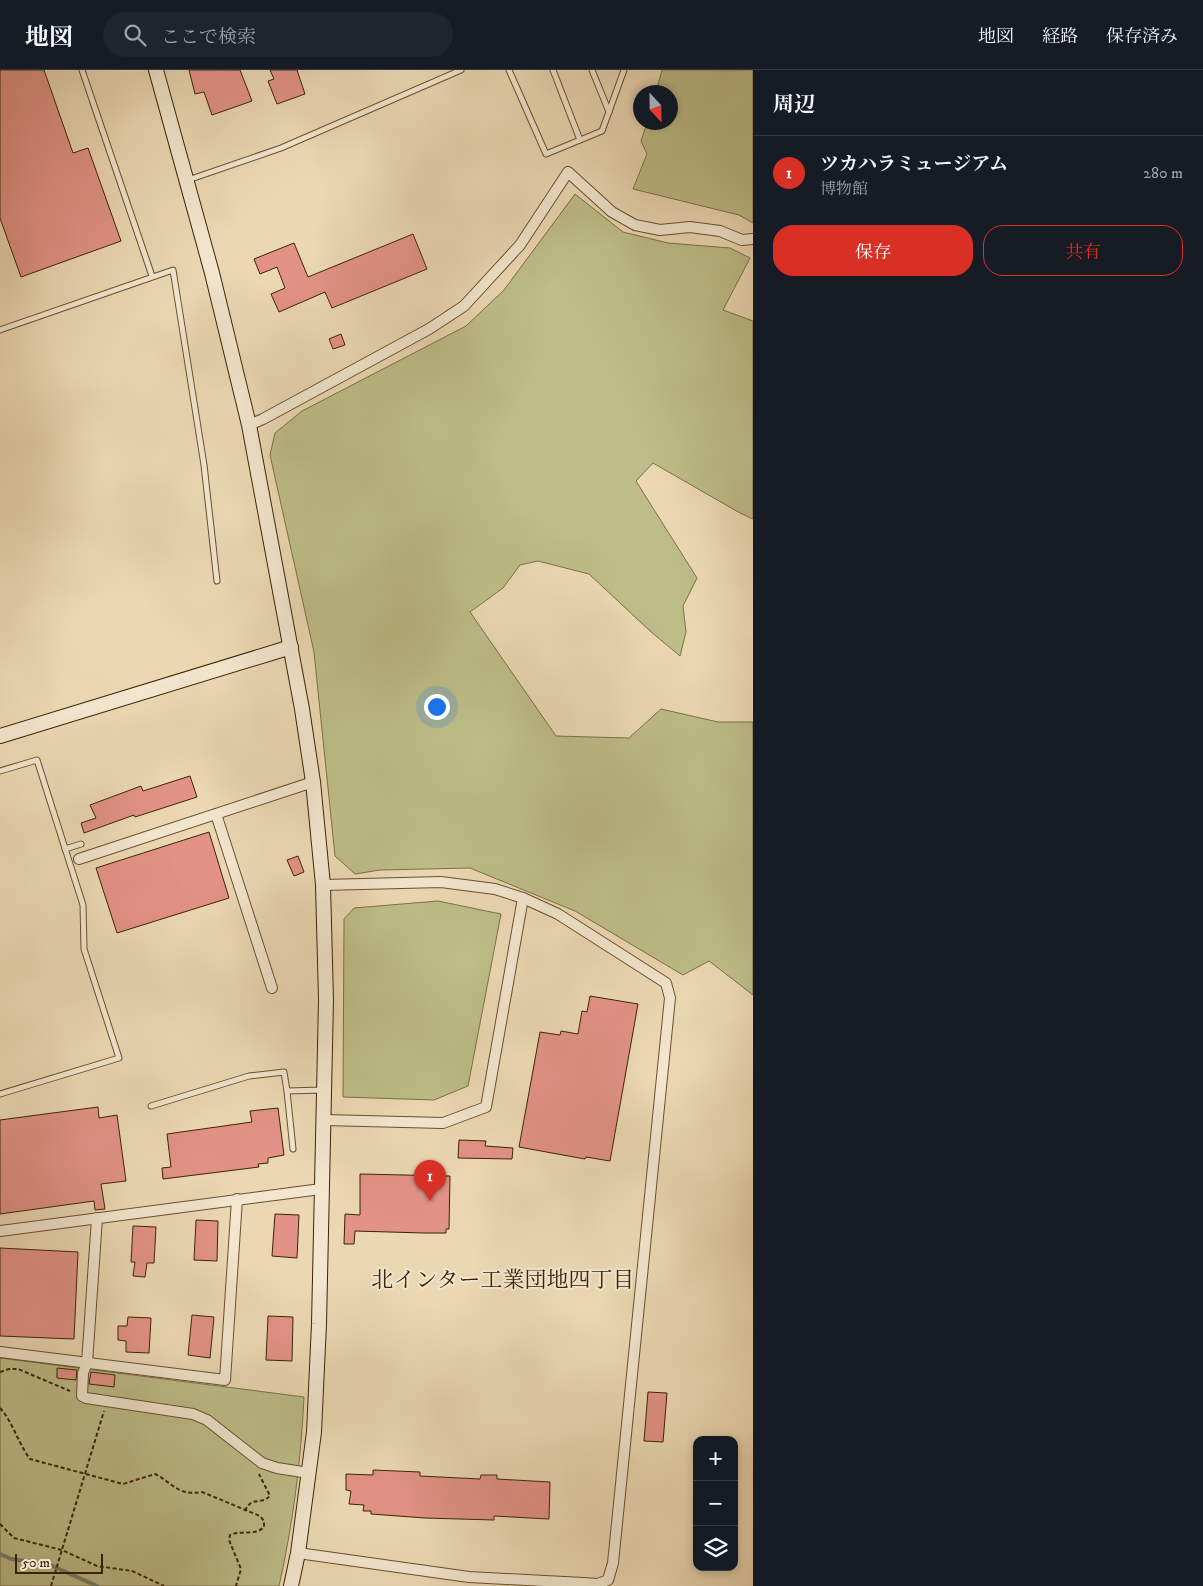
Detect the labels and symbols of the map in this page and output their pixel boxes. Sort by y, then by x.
north arrow [633,85,678,130]
your location [424,694,450,720]
pin: 1 [414,1160,446,1201]
district label: 北インター工業団地四丁目 [371,1267,635,1294]
scale bar [15,1551,102,1574]

